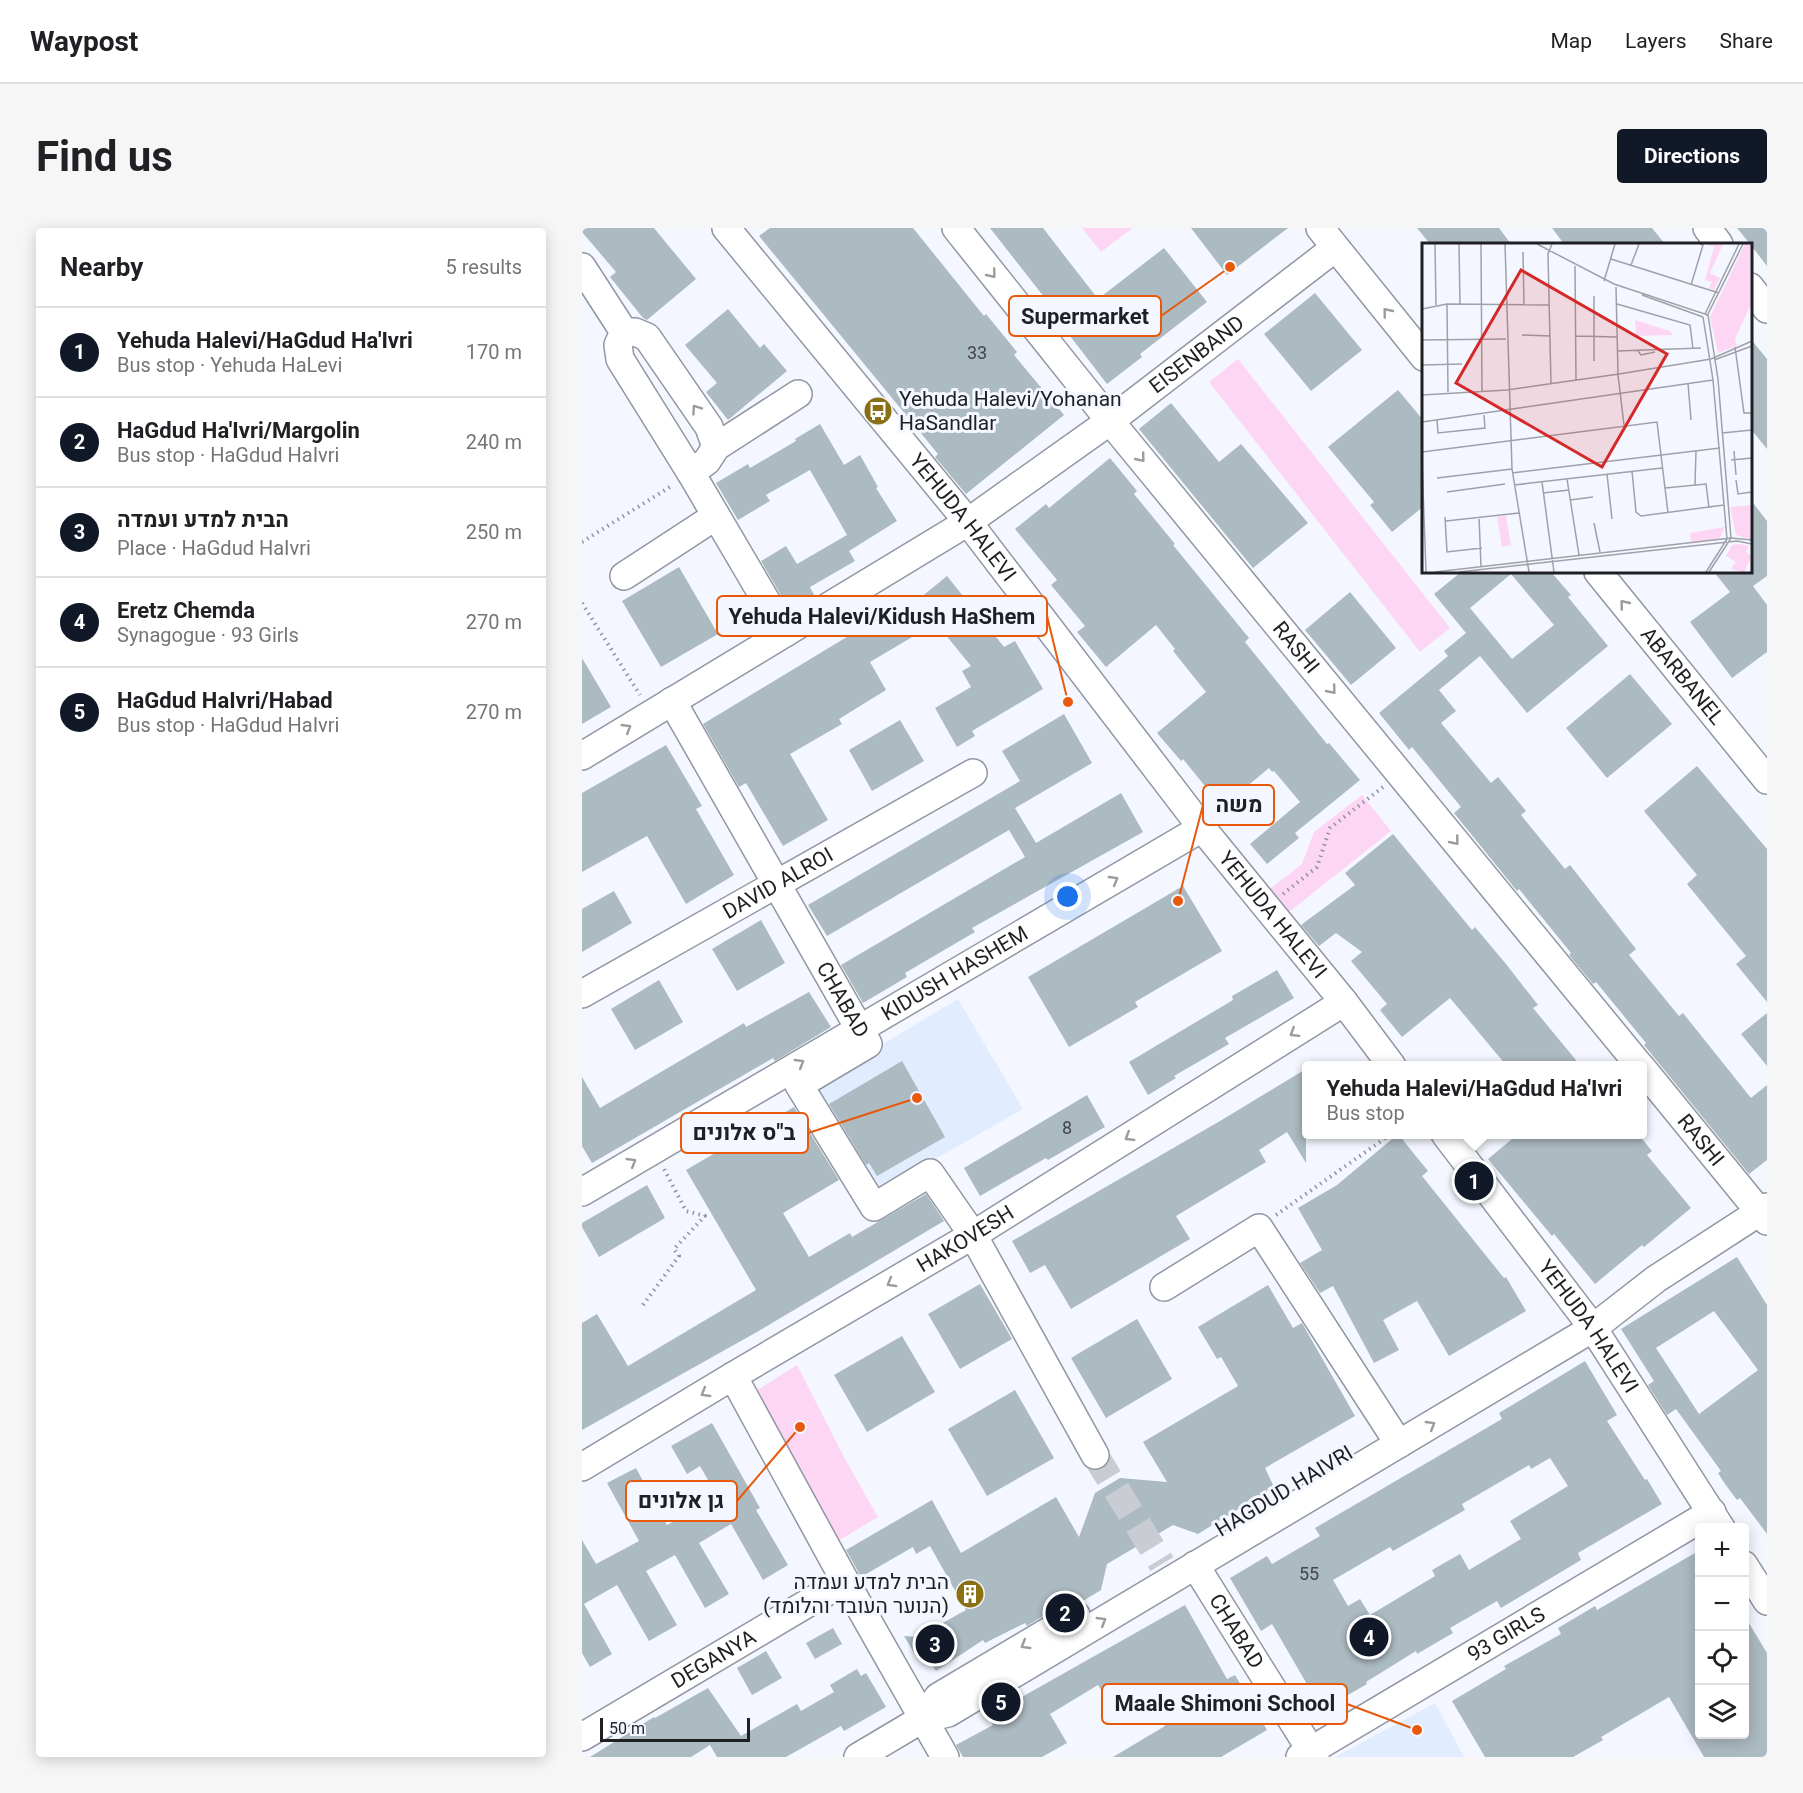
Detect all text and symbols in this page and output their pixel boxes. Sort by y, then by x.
text: Waypost [30,25,138,58]
text: Map [1550,29,1592,53]
text: Layers [1625,29,1686,53]
text: Share [1719,29,1773,53]
button: Directions [1617,129,1767,183]
text: Find us [36,132,173,181]
inset map [1422,243,1752,573]
text: Nearby [60,252,143,282]
text: 5 results [446,255,522,279]
one-way arrow [985,267,996,278]
callout: Supermarket [1009,296,1161,336]
text: Supermarket [1021,304,1150,329]
one-way arrow [1383,308,1394,319]
street label: EISENBAND [1145,311,1249,398]
text: Yehuda Halevi/HaGdud Ha'Ivri [117,328,413,353]
text: 1 [74,340,85,364]
text: 170 m [466,340,522,364]
house number: 33 [967,342,987,363]
text: Bus stop · Yehuda HaLevi [117,353,342,377]
place label: Yehuda Halevi/Yohanan HaSandlar [899,387,1122,435]
bus stop icon: Yehuda Halevi/Yohanan HaSandlar [862,395,894,427]
one-way arrow [692,404,703,415]
text: HaGdud Ha'Ivri/Margolin [117,418,360,443]
text: 2 [74,430,85,454]
text: 240 m [466,430,522,454]
text: Bus stop · HaGdud HaIvri [117,443,339,467]
street label: YEHUDA HALEVI [905,449,1021,586]
one-way arrow [1134,451,1145,462]
text: הבית למדע ועמדה [117,507,289,532]
text: 3 [74,520,85,544]
text: 250 m [466,520,522,544]
text: Place · HaGdud HaIvri [117,536,311,560]
callout: Yehuda Halevi/Kidush HaShem [717,596,1047,636]
text: Eretz Chemda [117,598,255,623]
one-way arrow [1621,600,1632,611]
text: Yehuda Halevi/Kidush HaShem [729,604,1035,629]
text: 4 [74,610,85,634]
text: 270 m [466,610,522,634]
street label: RASHI [1268,617,1324,678]
street label: ABARBANEL [1636,622,1729,730]
text: Synagogue · 93 Girls [117,623,299,647]
one-way arrow [1324,683,1335,694]
text: HaGdud HaIvri/Habad [117,688,333,713]
text: 5 [74,700,85,724]
text: 270 m [466,700,522,724]
text: Bus stop · HaGdud HaIvri [117,713,339,737]
one-way arrow [621,724,631,736]
callout: משה [1203,785,1274,825]
text: משה [1215,792,1263,817]
one-way arrow [1448,834,1459,845]
street label: DAVID ALROI [719,843,837,924]
street label: YEHUDA HALEVI [1214,846,1332,983]
one-way arrow [1108,876,1118,887]
your location [1053,882,1082,911]
street label: KIDUSH HASHEM [877,921,1032,1026]
street label: CHABAD [812,958,874,1042]
one-way arrow [1290,1026,1300,1038]
one-way arrow [794,1058,804,1070]
popup [1302,1061,1647,1139]
text: Yehuda Halevi/HaGdud Ha'Ivri [1327,1076,1622,1101]
text: Bus stop [1327,1101,1405,1125]
street label: RASHI [1673,1109,1729,1171]
callout: ב"ס אלונים [681,1113,808,1153]
house number: 8 [1062,1117,1072,1138]
text: ב"ס אלונים [693,1120,796,1145]
one-way arrow [1125,1130,1135,1142]
one-way arrow [626,1157,636,1169]
pin: 1 [1454,1158,1494,1204]
street label: HAKOVESH [913,1201,1018,1277]
street label: YEHUDA HALEVI [1533,1255,1643,1397]
one-way arrow [887,1276,897,1288]
one-way arrow [701,1385,711,1397]
one-way arrow [1425,1420,1435,1432]
street label: HAGDUD HAIVRI [1211,1441,1357,1541]
callout: גן אלונים [626,1481,737,1521]
text: גן אלונים [638,1488,724,1513]
map controls [1695,1523,1749,1739]
button: + [1695,1523,1749,1577]
house number: 55 [1299,1563,1319,1584]
place label: הבית למדע ועמדה (הנוער העובד והלומד) [763,1570,949,1618]
button: − [1695,1577,1749,1631]
building icon: הבית למדע ועמדה (הנוער העובד והלומד) [954,1578,986,1610]
pin: 2 [1046,1590,1084,1636]
street label: CHABAD [1204,1590,1269,1673]
street label: 93 GIRLS [1463,1602,1549,1667]
pin: 4 [1350,1614,1388,1660]
one-way arrow [1096,1617,1106,1629]
pin: 3 [916,1622,954,1666]
street label: DEGANYA [667,1625,760,1693]
button: locate [1695,1631,1749,1685]
one-way arrow [1021,1638,1031,1650]
pin: 5 [982,1680,1020,1724]
callout: Maale Shimoni School [1102,1684,1347,1724]
button: layers [1695,1685,1749,1739]
text: Maale Shimoni School [1115,1691,1335,1716]
scale bar [600,1715,750,1742]
text: 50 m [609,1719,645,1738]

